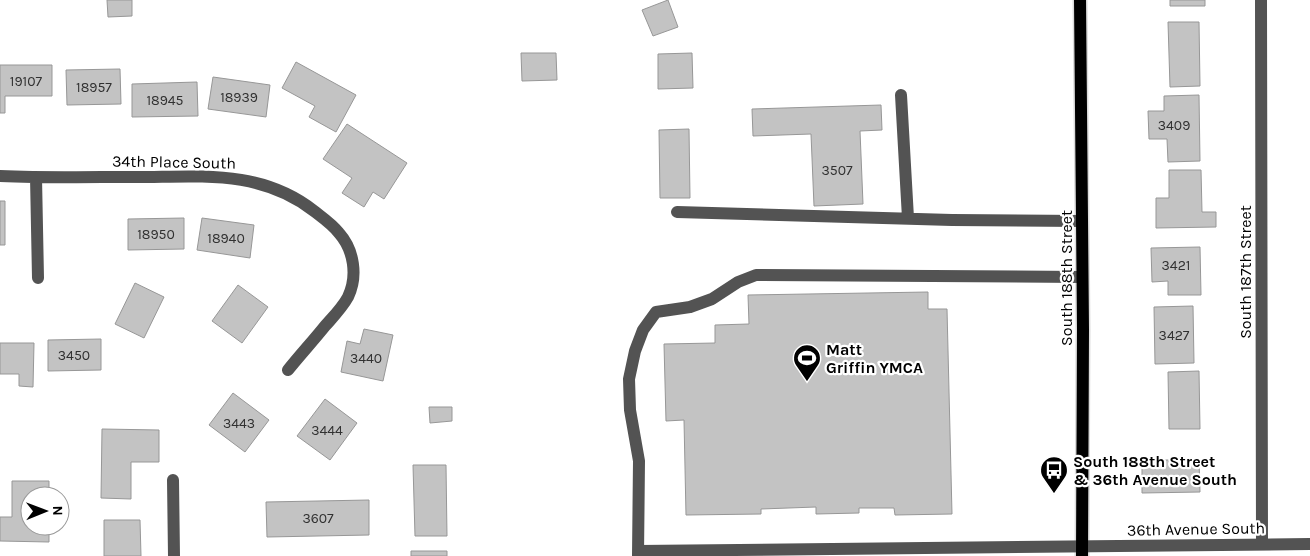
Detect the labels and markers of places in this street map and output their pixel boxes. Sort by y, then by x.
place label: Matt Griffin YMCA [826,340,923,377]
sports icon: Matt Griffin YMCA [792,343,822,382]
place label: South 188th Street & 36th Avenue South [1073,452,1237,489]
bus stop icon: South 188th Street & 36th Avenue South [1039,455,1069,494]

